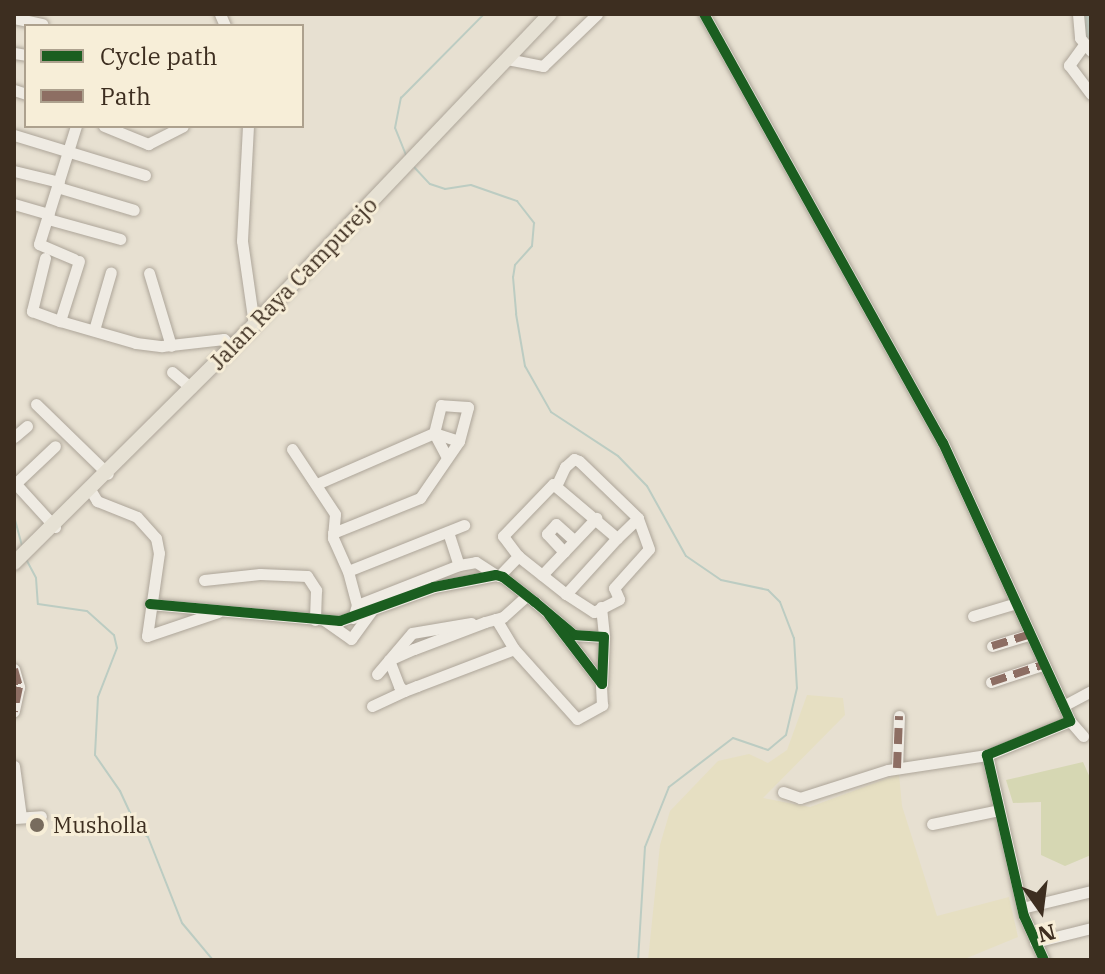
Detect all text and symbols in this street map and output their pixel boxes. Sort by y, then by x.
legend [24,24,304,128]
text: Cycle path [100,40,217,72]
text: Path [100,80,151,112]
street label: Jalan Raya Campurejo [204,191,382,375]
place label: Musholla [53,812,148,838]
marker: Musholla [28,816,46,834]
north arrow [1001,870,1081,950]
text: N [1035,918,1059,950]

